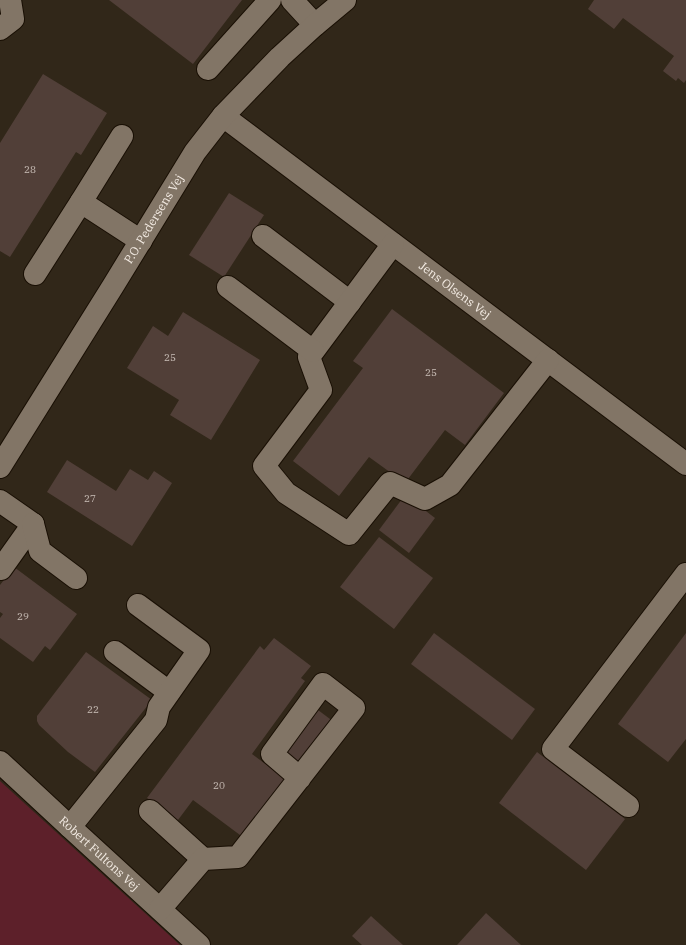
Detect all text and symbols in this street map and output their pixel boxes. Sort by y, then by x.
house number: 28 [24,163,36,176]
street label: P.O. Pedersens Vej [121,171,187,266]
street label: Jens Olsens Vej [416,258,494,322]
house number: 25 [164,351,176,364]
house number: 25 [425,366,437,379]
house number: 27 [84,492,96,505]
house number: 29 [17,610,29,623]
house number: 22 [87,703,99,716]
house number: 20 [213,779,225,792]
street label: Robert Fultons Vej [56,813,143,894]

